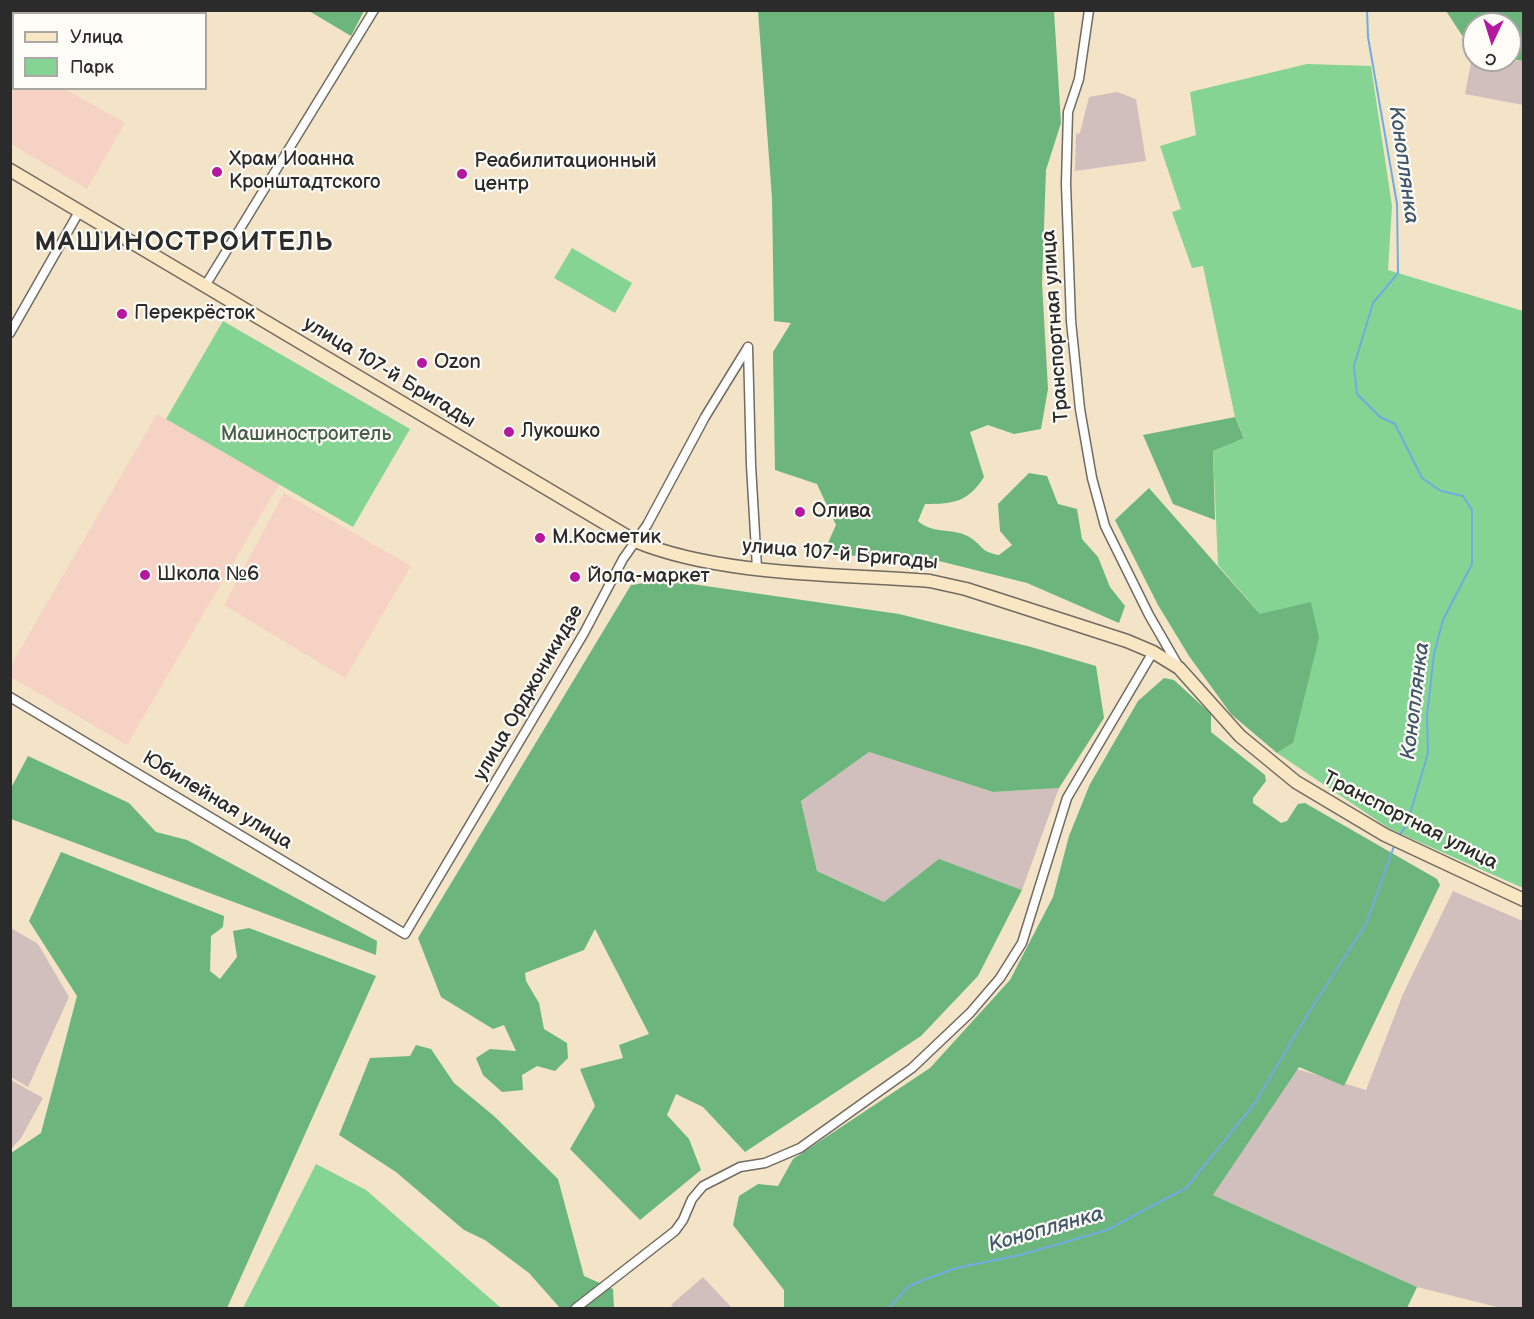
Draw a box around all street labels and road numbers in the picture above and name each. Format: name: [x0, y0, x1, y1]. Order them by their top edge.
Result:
street label: Транспортная улица: [1037, 229, 1075, 423]
street label: улица 107-й Бригады: [299, 312, 479, 434]
street label: улица 107-й Бригады: [741, 534, 939, 576]
street label: улица Орджоникидзе: [469, 601, 589, 785]
street label: Юбилейная улица: [138, 747, 296, 855]
street label: Транспортная улица: [1319, 766, 1501, 876]

